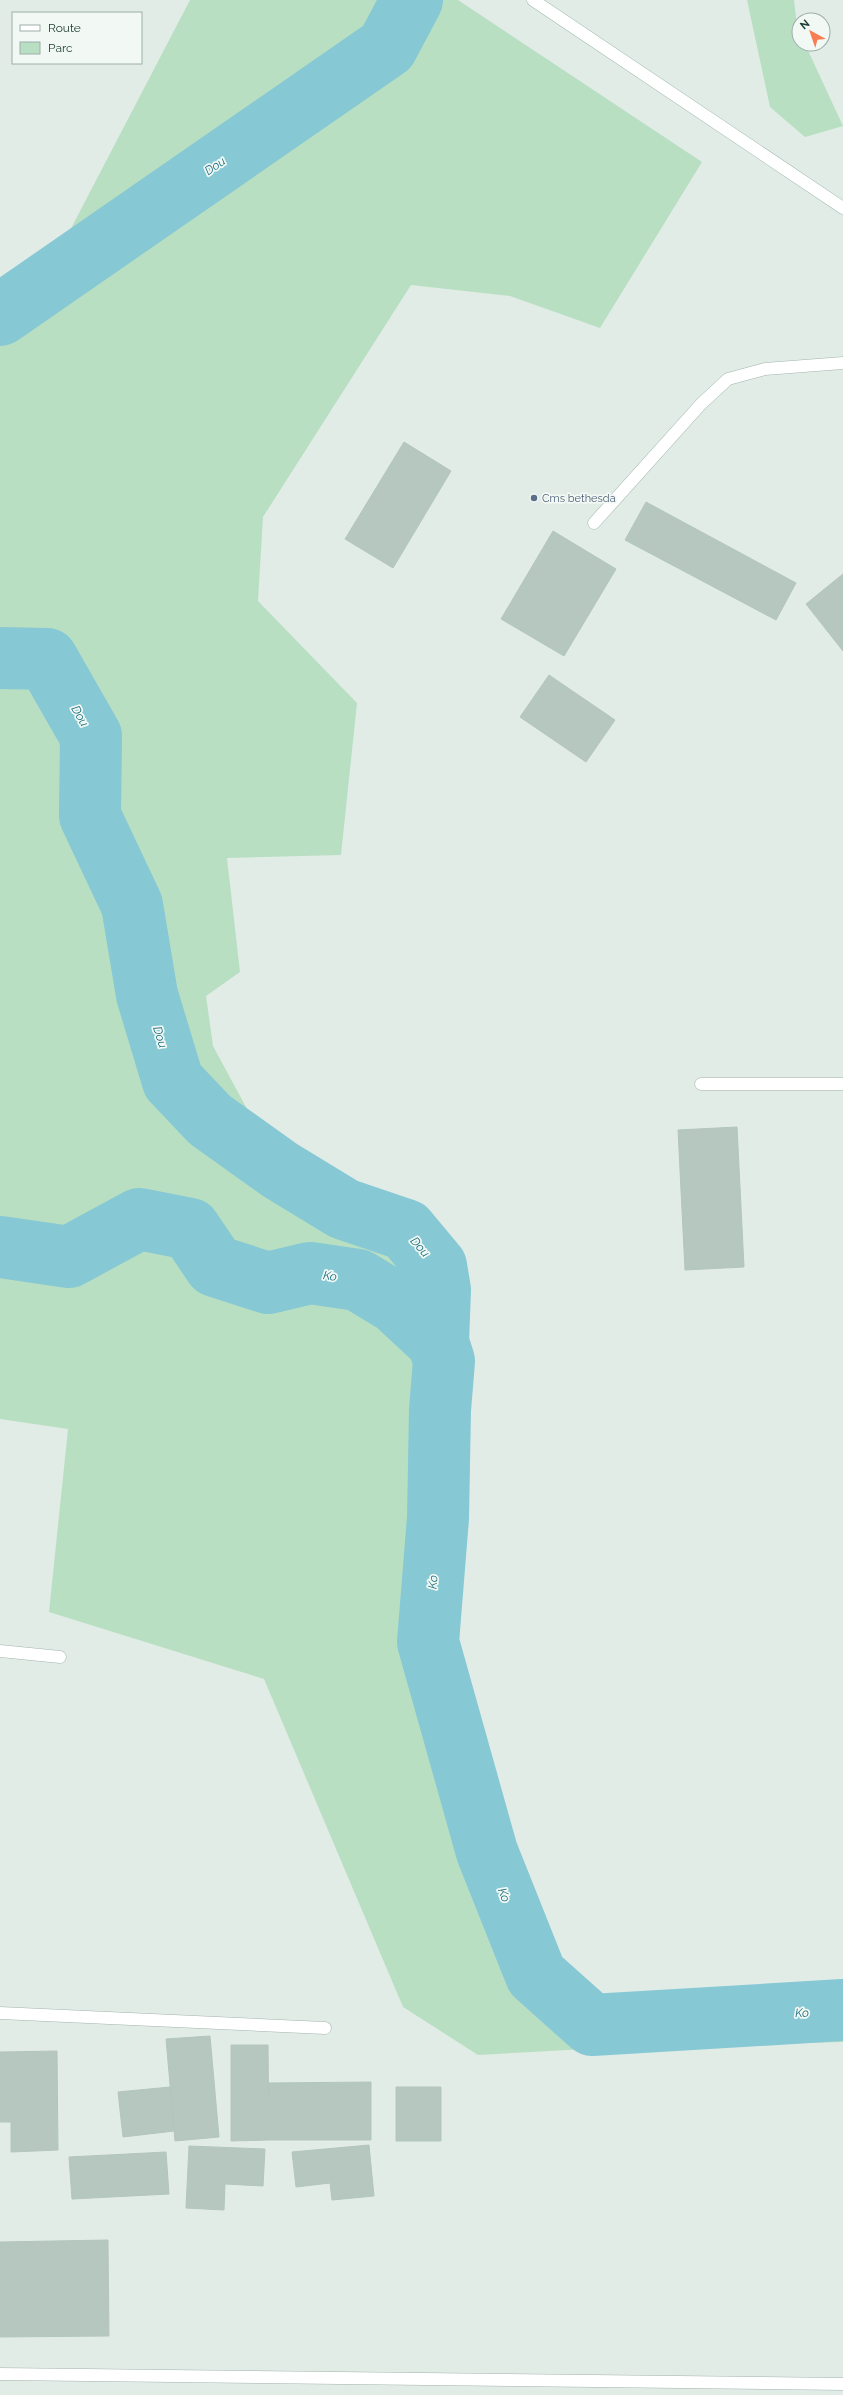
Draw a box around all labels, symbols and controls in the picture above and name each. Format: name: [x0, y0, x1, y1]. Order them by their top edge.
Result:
legend: [12, 12, 142, 64]
north arrow: [791, 12, 831, 52]
text: N: [797, 17, 812, 32]
text: Route: [48, 21, 81, 35]
text: Parc: [48, 41, 73, 55]
water label: Dou: [202, 154, 228, 178]
place label: Cms bethesda: [542, 492, 616, 505]
marker: Cms bethesda: [529, 493, 539, 503]
water label: Dou: [68, 703, 92, 729]
water label: Dou: [150, 1024, 170, 1050]
water label: Dou: [408, 1234, 433, 1260]
water label: Ko: [322, 1268, 338, 1284]
water label: Ko: [426, 1574, 440, 1589]
water label: Ko: [495, 1886, 513, 1904]
water label: Ko: [795, 2006, 809, 2020]

